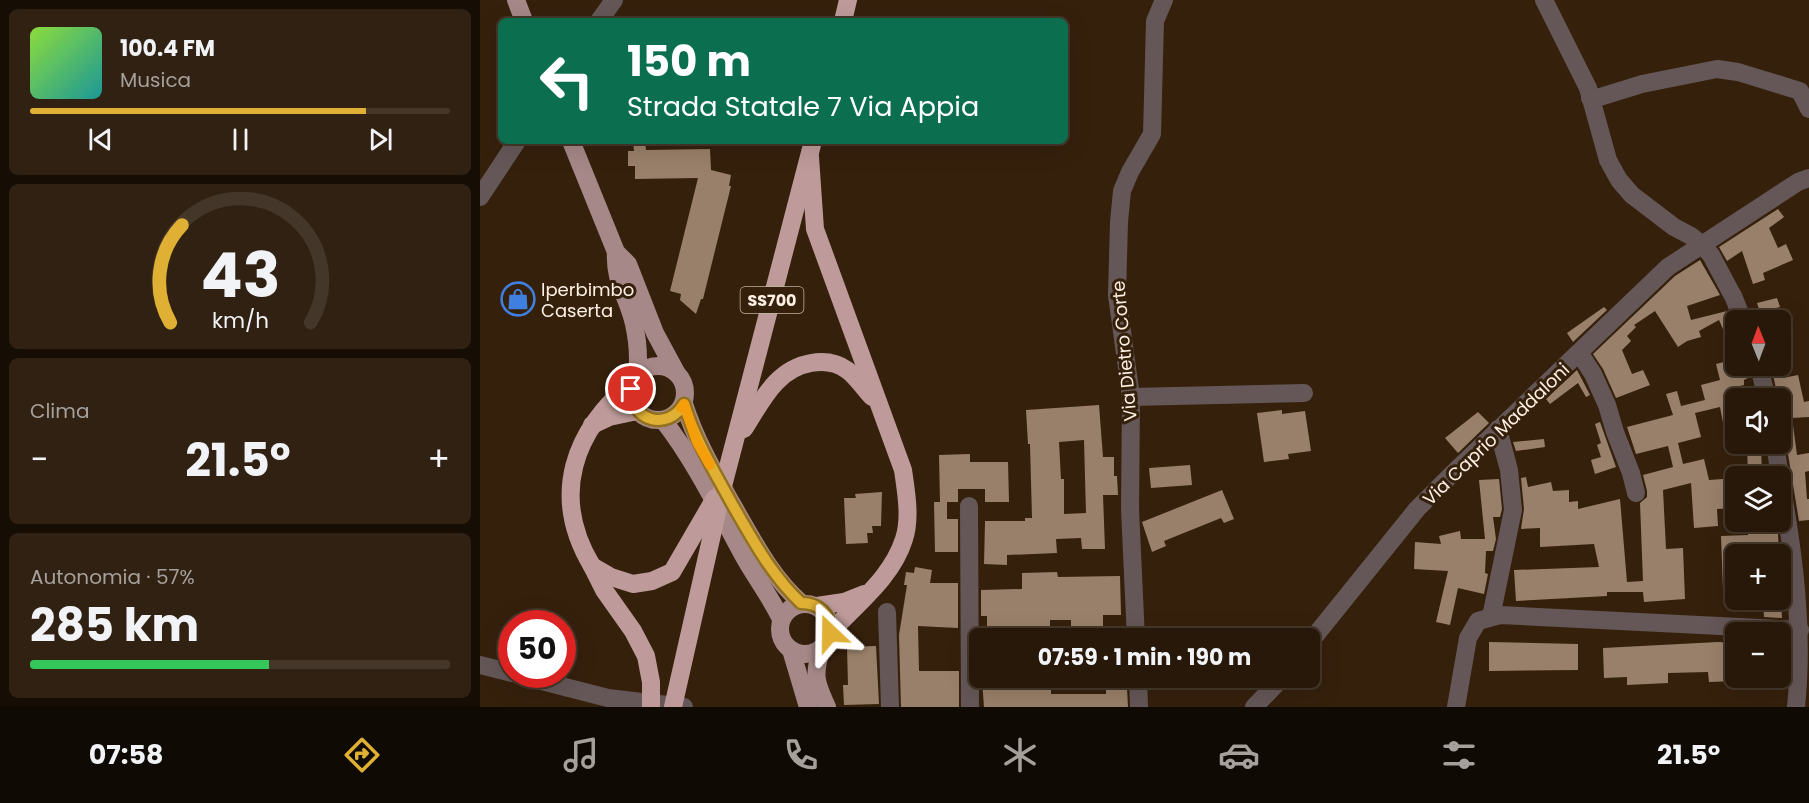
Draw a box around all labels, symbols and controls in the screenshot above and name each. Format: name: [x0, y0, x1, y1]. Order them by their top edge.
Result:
text: 150 m: [627, 32, 751, 91]
text: 100.4 FM: [120, 33, 215, 64]
icon: left: [528, 42, 606, 120]
text: Musica: [120, 66, 191, 94]
text: Strada Statale 7 Via Appia: [627, 88, 979, 125]
icon: previous: [84, 123, 117, 156]
icon: pause: [224, 123, 257, 156]
icon: next: [364, 123, 397, 156]
text: 43: [200, 231, 280, 319]
place label: Iperbimbo Caserta: [541, 277, 634, 323]
street label: Via Dietro Corte: [1105, 280, 1143, 422]
shop icon: Iperbimbo Caserta: [500, 281, 536, 317]
road number: SS700: [740, 287, 804, 313]
text: km/h: [211, 306, 269, 337]
north arrow: [1725, 310, 1791, 376]
map controls: [1725, 310, 1791, 688]
street label: Via Caprio Maddaloni: [1417, 357, 1575, 511]
pin: [605, 363, 656, 414]
icon: arrive: [614, 372, 647, 405]
button: sound: [1725, 388, 1791, 454]
text: Clima: [30, 397, 89, 425]
text: 21.5°: [185, 429, 291, 492]
text: −: [30, 436, 48, 483]
text: +: [427, 436, 450, 483]
button: layers: [1725, 466, 1791, 532]
button: +: [1725, 544, 1791, 610]
text: Autonomia · 57%: [30, 563, 195, 591]
text: 285 km: [30, 594, 199, 657]
position arrow: [798, 601, 862, 665]
speed limit sign: 50: [498, 610, 576, 688]
button: −: [1725, 622, 1791, 688]
text: 07:59 · 1 min · 190 m: [1038, 642, 1251, 673]
icon: directions: [341, 734, 383, 776]
icon: music: [560, 734, 602, 776]
icon: phone: [780, 734, 822, 776]
icon: climate: [999, 734, 1041, 776]
icon: car: [1218, 734, 1260, 776]
icon: filters: [1438, 734, 1480, 776]
text: 07:58: [89, 736, 163, 773]
text: 21.5°: [1657, 736, 1720, 773]

